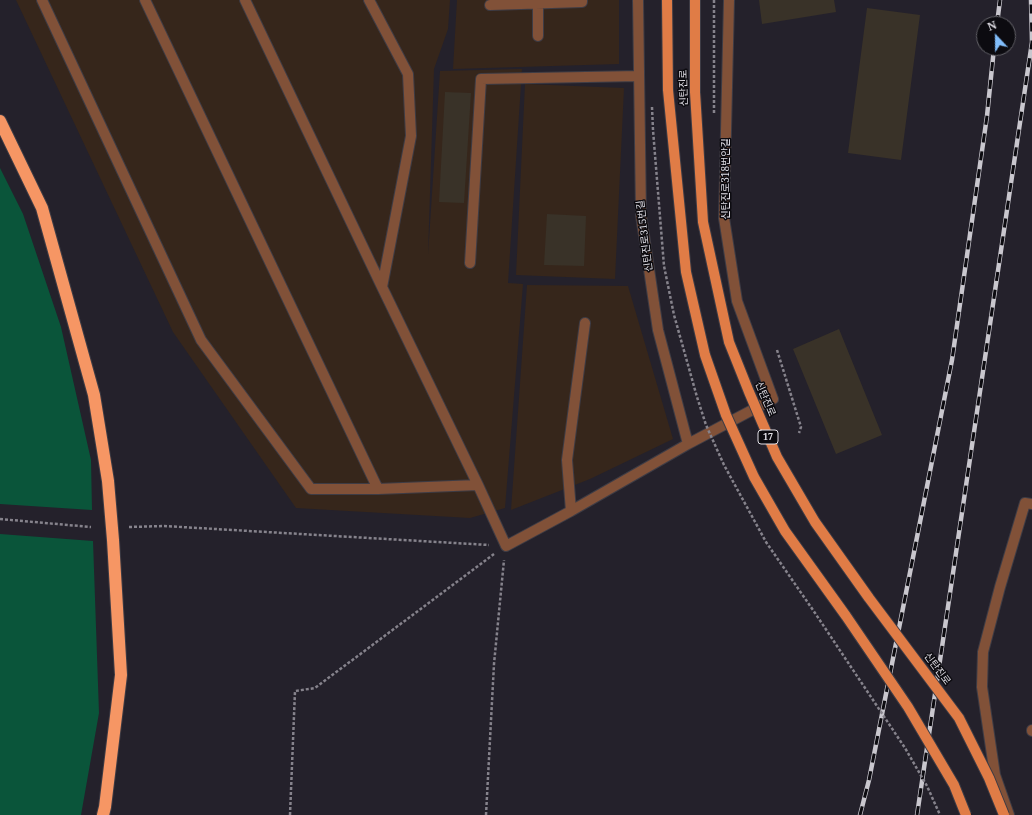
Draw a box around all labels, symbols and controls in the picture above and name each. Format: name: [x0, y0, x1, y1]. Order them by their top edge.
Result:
north arrow: [976, 16, 1016, 56]
text: N: [985, 17, 999, 34]
street label: 신탄진로: [678, 69, 690, 107]
street label: 신탄진로318번안길: [720, 138, 732, 220]
street label: 신탄진로315번길: [635, 200, 655, 272]
street label: 신탄진로: [752, 380, 778, 418]
road number: 17: [758, 430, 778, 444]
street label: 신탄진로: [921, 651, 953, 687]

